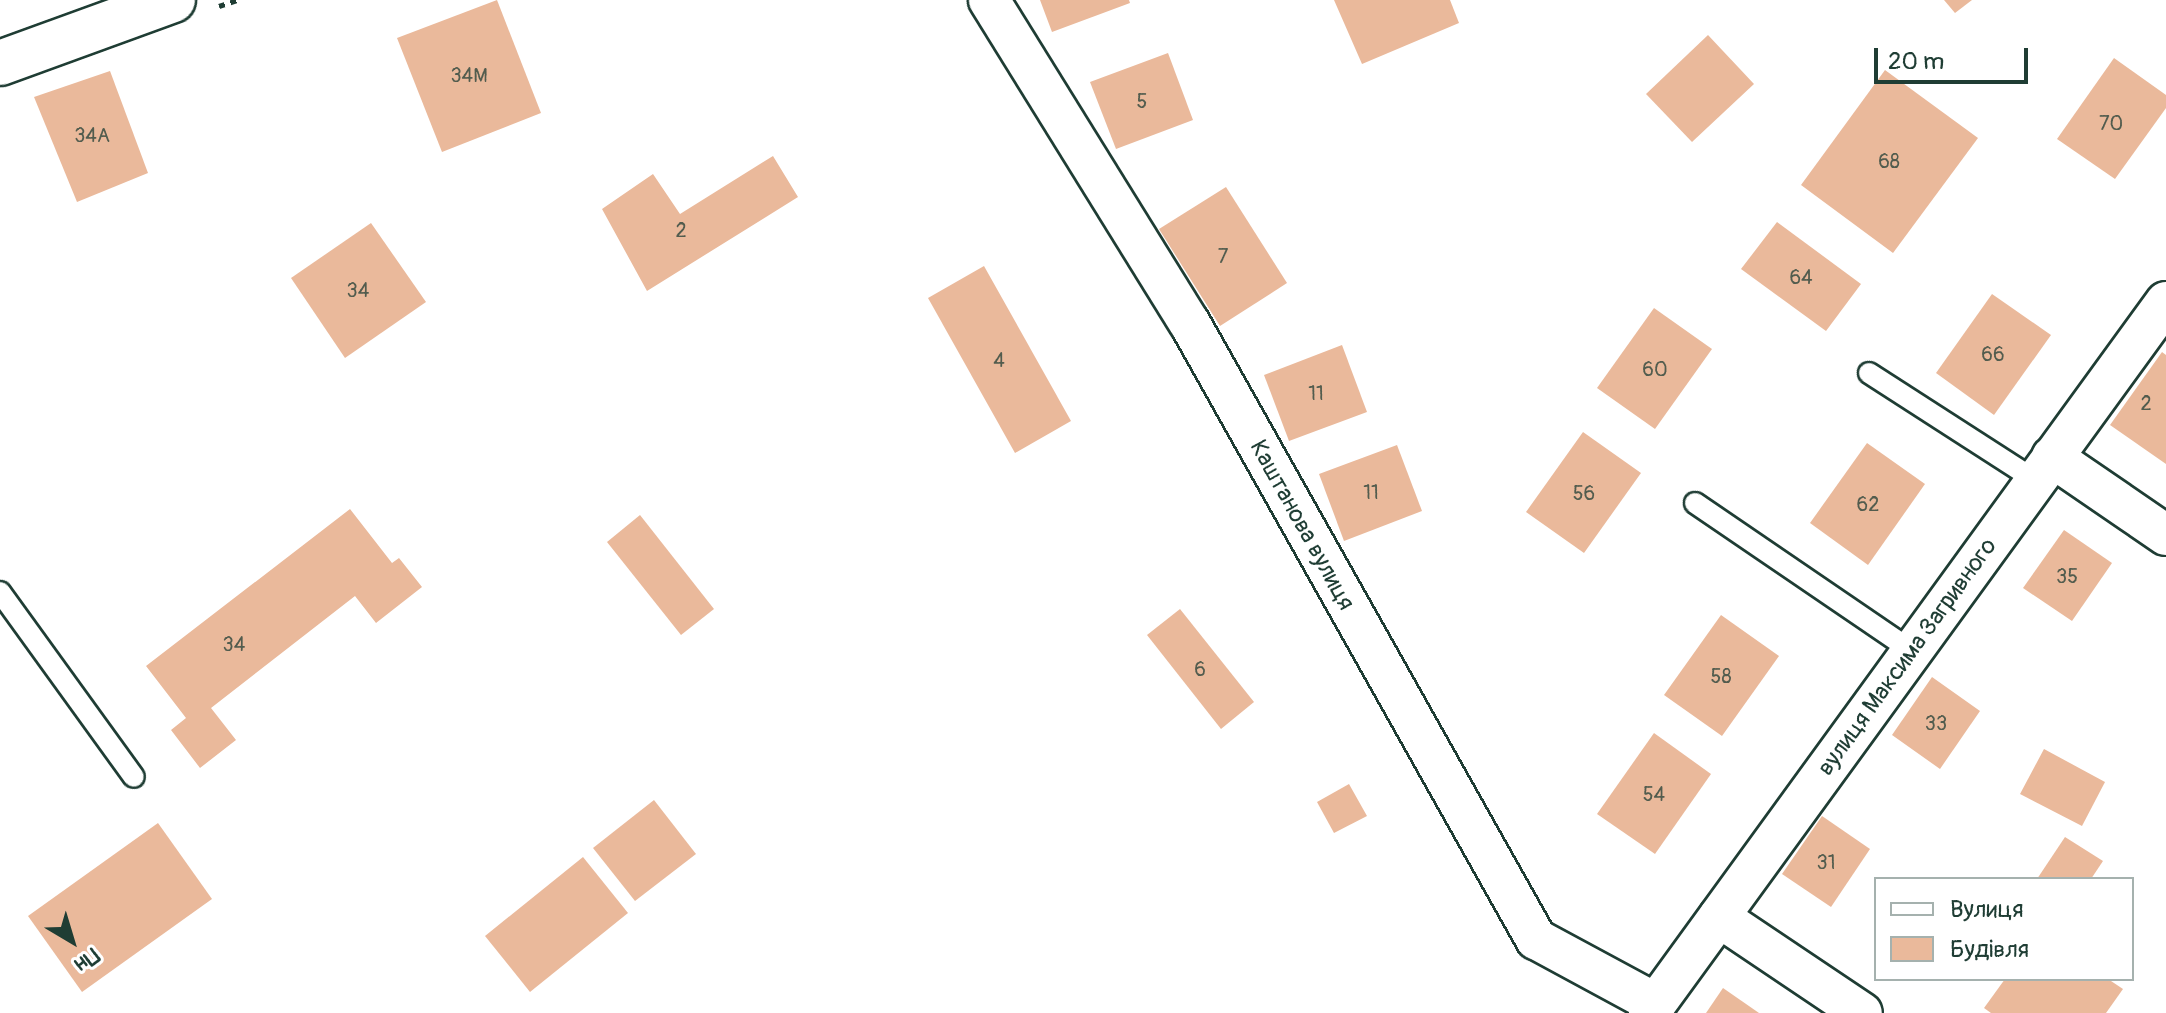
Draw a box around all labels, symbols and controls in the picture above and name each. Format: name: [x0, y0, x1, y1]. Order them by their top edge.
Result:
scale bar: [1878, 32, 2032, 82]
text: 20 m: [1888, 47, 1944, 76]
house number: 34М: [450, 63, 488, 87]
house number: 5: [1137, 89, 1147, 113]
house number: 70: [2099, 111, 2123, 135]
house number: 34А: [74, 123, 110, 147]
house number: 68: [1878, 149, 1900, 173]
house number: 2: [675, 218, 687, 242]
house number: 7: [1218, 244, 1228, 268]
house number: 64: [1789, 265, 1813, 289]
house number: 34: [347, 278, 369, 302]
house number: 66: [1981, 342, 2005, 366]
house number: 4: [993, 348, 1005, 372]
house number: 60: [1642, 357, 1668, 381]
house number: 11: [1308, 381, 1324, 405]
house number: 2: [2140, 391, 2152, 415]
street label: Каштанова вулиця: [1243, 435, 1361, 615]
house number: 11: [1363, 480, 1379, 504]
house number: 56: [1573, 481, 1595, 505]
house number: 62: [1857, 492, 1879, 516]
street label: вулиця Максима Загривного: [1811, 533, 2003, 781]
house number: 35: [2056, 564, 2078, 588]
house number: 34: [223, 632, 245, 656]
house number: 6: [1194, 657, 1206, 681]
house number: 58: [1711, 664, 1731, 688]
house number: 33: [1925, 711, 1947, 735]
house number: 54: [1643, 782, 1665, 806]
house number: 31: [1817, 850, 1835, 874]
legend: [1874, 877, 2134, 981]
text: Вулиця: [1950, 895, 2023, 924]
north arrow: [32, 901, 112, 981]
text: Будівля: [1950, 935, 2029, 964]
text: Пн: [69, 941, 105, 978]

